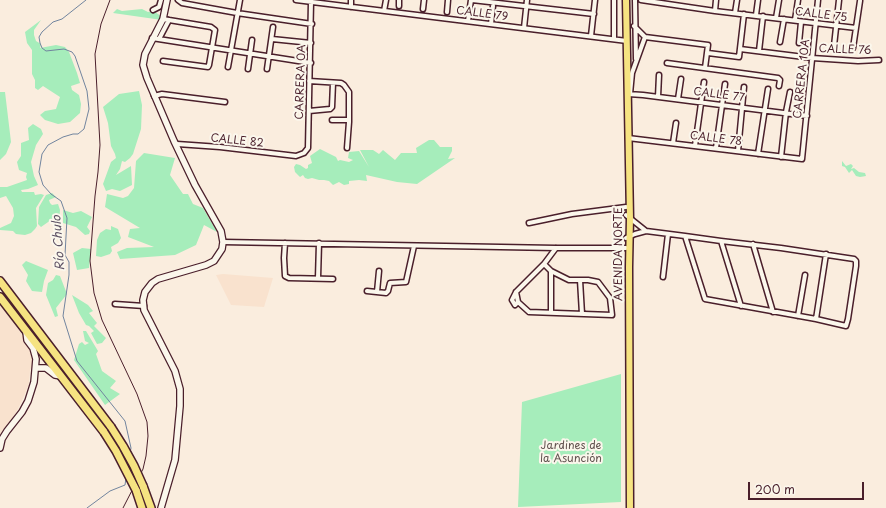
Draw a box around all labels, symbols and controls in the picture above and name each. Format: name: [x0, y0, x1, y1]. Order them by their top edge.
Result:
street label: CALLE 79: [455, 4, 509, 24]
street label: CALLE 75: [794, 5, 848, 25]
street label: CARRERA 10A: [791, 39, 813, 119]
street label: CALLE 76: [818, 42, 872, 58]
street label: CARRERA 0A: [293, 44, 309, 120]
street label: CALLE 77: [692, 85, 746, 105]
street label: CALLE 78: [689, 129, 743, 149]
street label: CALLE 82: [210, 132, 264, 150]
street label: AVENIDA NORTE: [612, 207, 626, 301]
water label: Río Chulo: [50, 215, 68, 271]
park label: Jardines de la Asunción: [540, 439, 602, 465]
scale bar: [750, 474, 866, 500]
text: 200 m: [755, 480, 795, 498]

